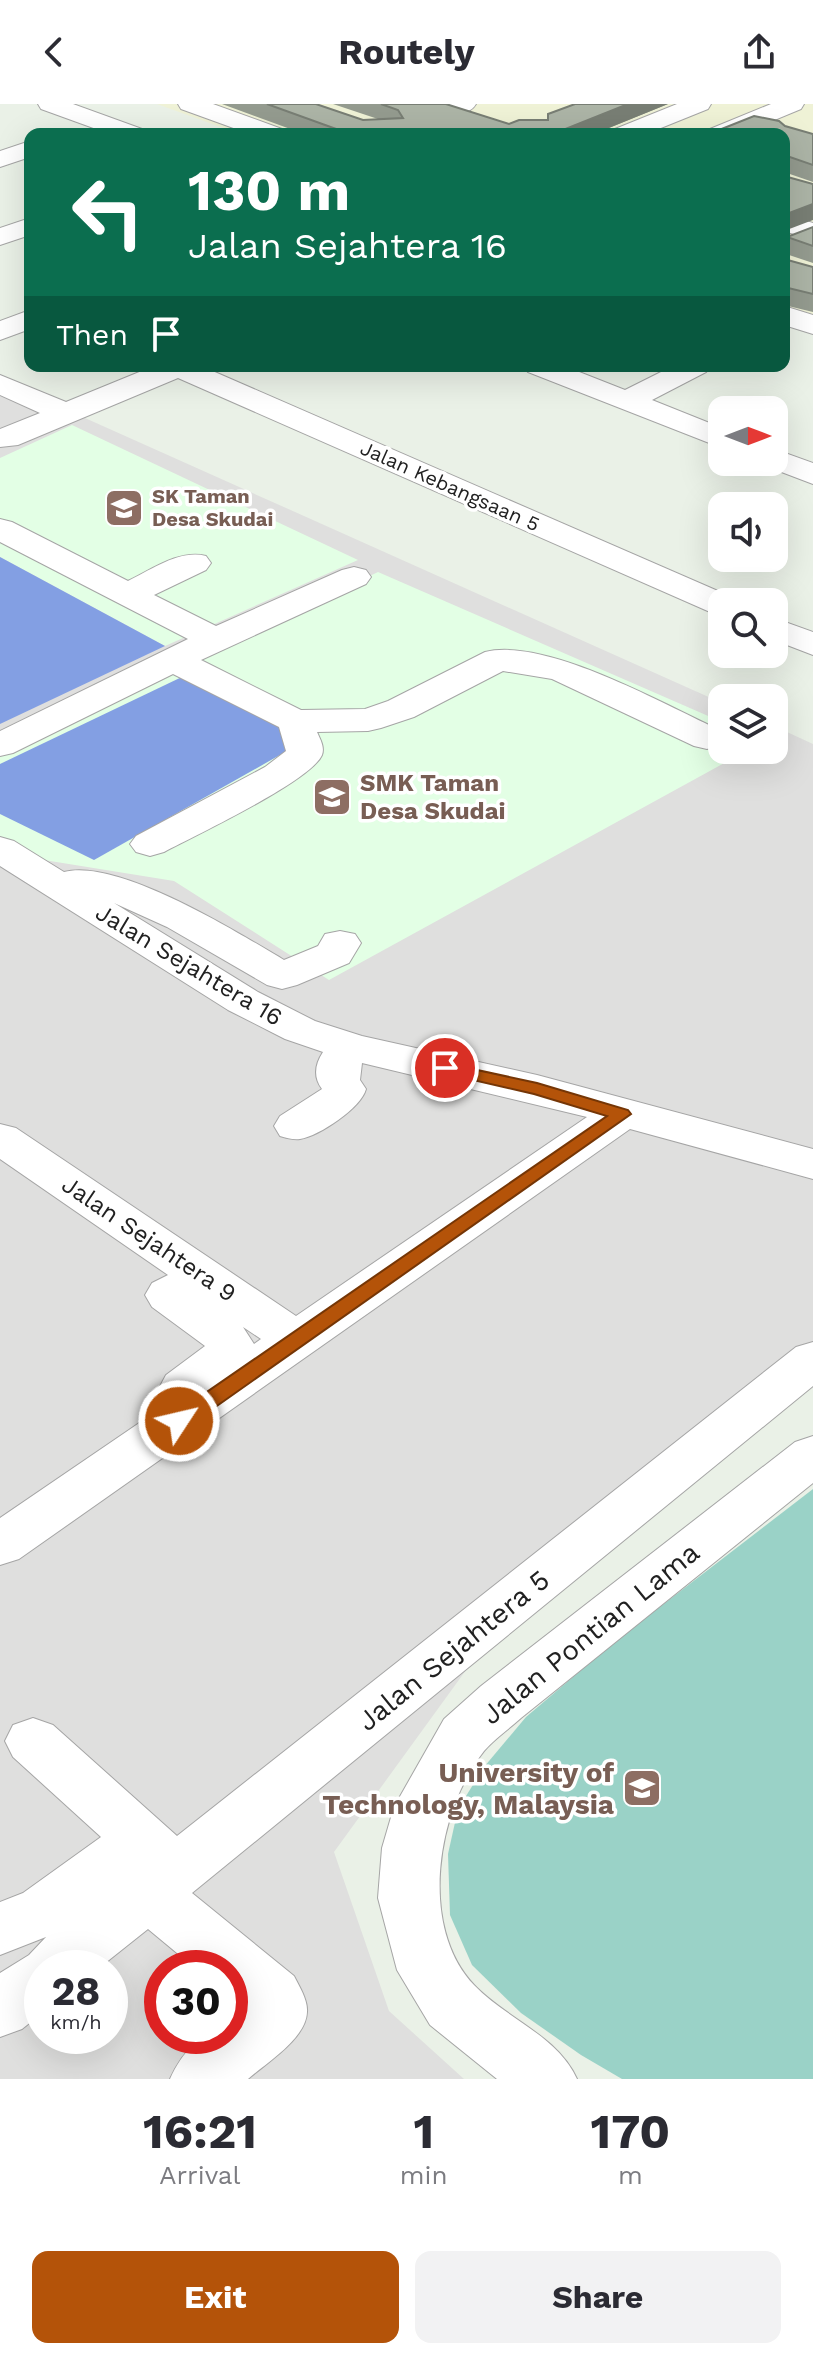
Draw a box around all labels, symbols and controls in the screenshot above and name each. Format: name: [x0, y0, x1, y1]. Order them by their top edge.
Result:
icon: back: [32, 30, 76, 74]
icon: share: [737, 30, 781, 74]
text: Routely: [338, 31, 475, 73]
text: 130 m: [188, 158, 350, 224]
icon: left: [56, 160, 160, 264]
text: Jalan Sejahtera 16: [188, 225, 507, 267]
icon: arrive: [144, 312, 188, 356]
text: Then: [56, 317, 128, 352]
north arrow: [708, 396, 788, 476]
map controls: [708, 396, 788, 764]
street label: Jalan Kebangsaan 5: [357, 436, 543, 536]
place label: SK Taman Desa Skudai: [152, 484, 273, 531]
school or university icon: SK Taman Desa Skudai: [103, 487, 145, 529]
button: sound: [708, 492, 788, 572]
button: search: [708, 588, 788, 668]
button: layers: [708, 684, 788, 764]
place label: SMK Taman Desa Skudai: [360, 769, 506, 825]
school or university icon: SMK Taman Desa Skudai: [311, 776, 353, 818]
street label: Jalan Sejahtera 16: [91, 898, 287, 1032]
pin: [411, 1034, 479, 1102]
icon: arrive: [423, 1046, 467, 1090]
street label: Jalan Sejahtera 9: [57, 1170, 241, 1308]
position arrow: [137, 1379, 221, 1463]
street label: Jalan Pontian Lama: [475, 1535, 706, 1731]
street label: Jalan Sejahtera 5: [351, 1563, 556, 1738]
place label: University of Technology, Malaysia: [322, 1756, 615, 1821]
school or university icon: University of Technology, Malaysia: [621, 1767, 663, 1809]
speed limit sign: 30: [144, 1950, 248, 2054]
text: 28: [52, 1968, 100, 2015]
text: km/h: [50, 2010, 102, 2034]
text: 16:21: [143, 2103, 257, 2160]
text: 1: [413, 2103, 434, 2160]
text: 170: [591, 2103, 670, 2160]
text: Arrival: [159, 2160, 241, 2190]
text: min: [400, 2160, 448, 2190]
text: m: [618, 2160, 643, 2190]
button: Exit: [32, 2251, 399, 2343]
button: Share: [415, 2251, 781, 2343]

